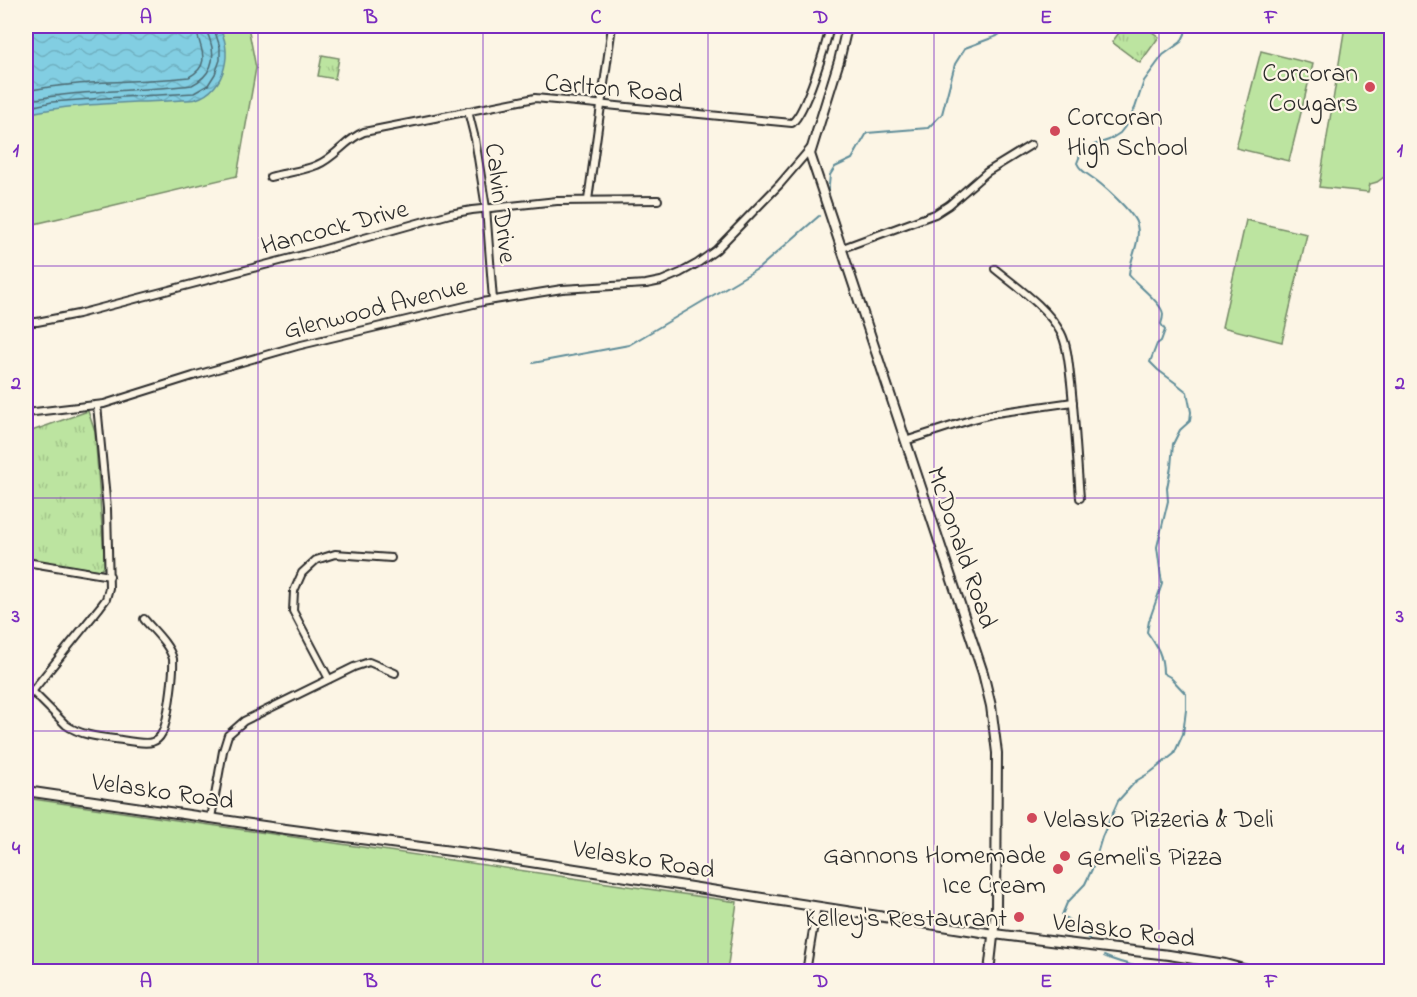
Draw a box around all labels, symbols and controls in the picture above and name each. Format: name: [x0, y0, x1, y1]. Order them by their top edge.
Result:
text: A: [140, 4, 152, 33]
text: B: [363, 4, 378, 33]
text: C: [591, 4, 602, 33]
text: D: [813, 4, 828, 33]
text: E: [1040, 4, 1052, 33]
text: F: [1264, 4, 1278, 33]
place label: Corcoran Cougars: [1262, 56, 1358, 124]
street label: Carlton Road: [543, 65, 685, 115]
marker: Corcoran Cougars: [1363, 80, 1377, 94]
place label: Corcoran High School: [1067, 100, 1188, 168]
marker: Corcoran High School: [1048, 124, 1062, 138]
text: 1: [13, 137, 20, 166]
text: 1: [1397, 137, 1404, 166]
street label: Calvin Drive: [473, 141, 525, 266]
street label: Hancock Drive: [257, 191, 413, 267]
street label: Glenwood Avenue: [280, 269, 472, 351]
text: 2: [10, 370, 21, 399]
text: 2: [1394, 370, 1405, 399]
street label: McDonald Road: [915, 462, 1006, 634]
text: 3: [11, 603, 20, 632]
text: 3: [1395, 603, 1404, 632]
street label: Velasko Road: [88, 764, 237, 822]
place label: Velasko Pizzeria & Deli: [1043, 802, 1274, 840]
marker: Velasko Pizzeria & Deli: [1025, 811, 1039, 825]
street label: Velasko Road: [569, 831, 718, 891]
text: 4: [12, 835, 21, 864]
text: 4: [1396, 835, 1405, 864]
place label: Gannons Homemade Ice Cream: [823, 838, 1046, 906]
place label: Gemeli's Pizza: [1077, 840, 1222, 878]
marker: Gemeli's Pizza: [1058, 849, 1072, 863]
marker: Gannons Homemade Ice Cream: [1051, 862, 1065, 876]
place label: Kelley's Restaurant: [805, 901, 1007, 939]
street label: Velasko Road: [1049, 904, 1198, 960]
marker: Kelley's Restaurant: [1012, 910, 1026, 924]
text: A: [140, 968, 152, 997]
text: B: [363, 968, 378, 997]
text: C: [591, 968, 602, 997]
text: D: [813, 968, 828, 997]
text: E: [1040, 968, 1052, 997]
text: F: [1264, 968, 1278, 997]

